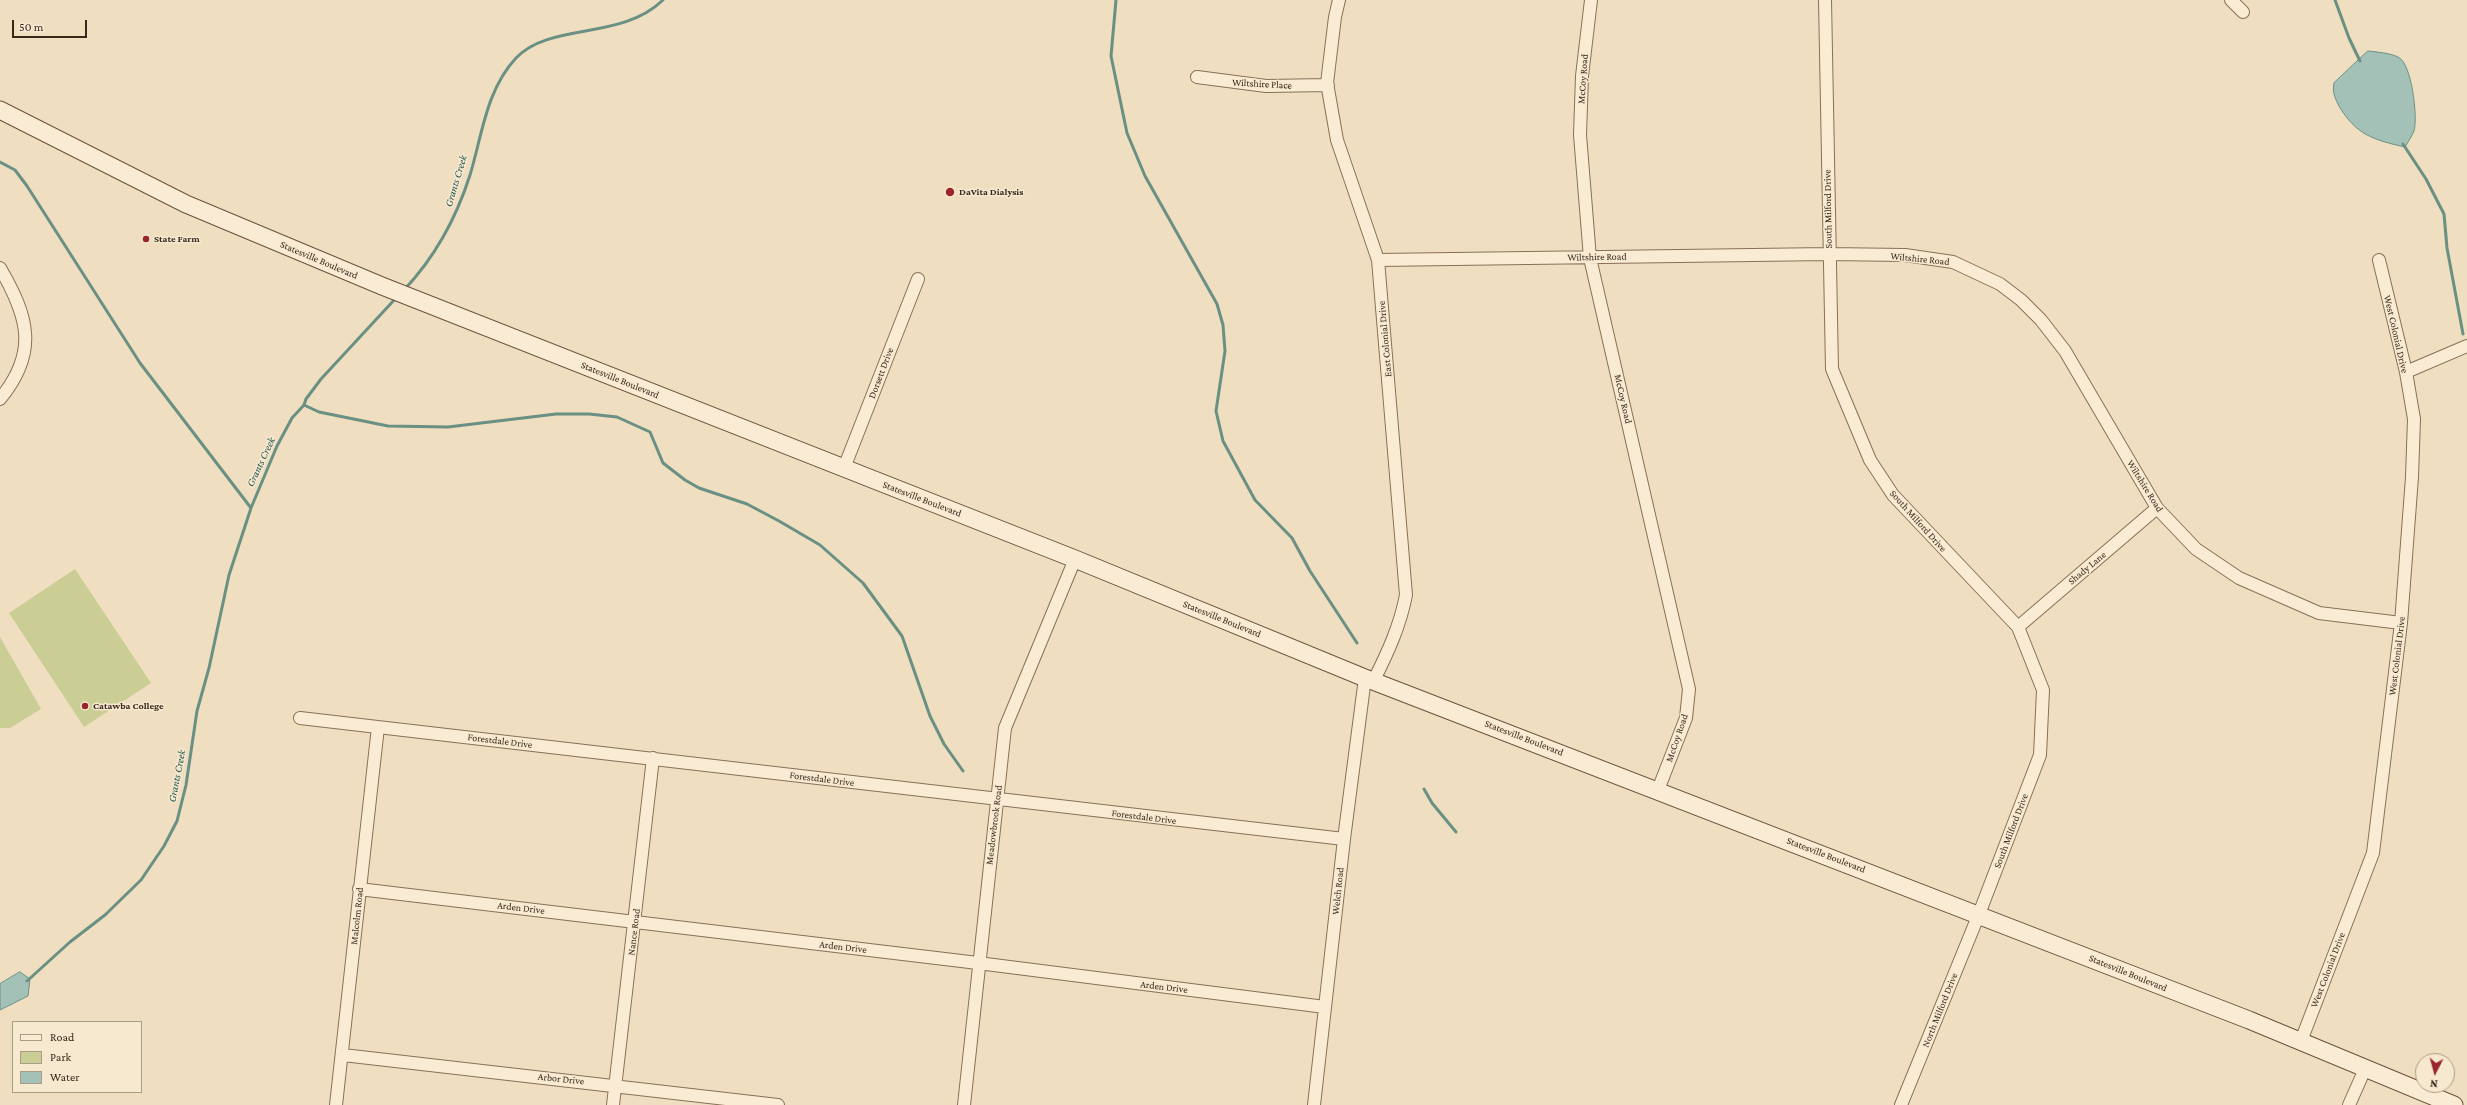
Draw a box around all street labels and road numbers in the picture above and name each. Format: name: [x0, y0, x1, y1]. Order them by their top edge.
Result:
street label: McCoy Road: [1575, 54, 1591, 104]
street label: Wiltshire Place: [1232, 76, 1292, 92]
street label: South Milford Drive: [1821, 169, 1835, 249]
street label: Statesville Boulevard: [278, 238, 360, 282]
street label: Wiltshire Road: [1567, 250, 1627, 264]
street label: Wiltshire Road: [1890, 250, 1950, 268]
street label: West Colonial Drive: [2381, 294, 2411, 374]
street label: East Colonial Drive: [1376, 300, 1394, 378]
street label: Dorsett Drive: [866, 346, 896, 400]
street label: Statesville Boulevard: [579, 359, 661, 401]
street label: McCoy Road: [1612, 373, 1634, 425]
street label: Wiltshire Road: [2124, 458, 2166, 514]
street label: Statesville Boulevard: [881, 478, 963, 520]
street label: South Milford Drive: [1887, 488, 1949, 554]
street label: Shady Lane: [2066, 549, 2108, 587]
street label: Statesville Boulevard: [1181, 598, 1263, 640]
street label: West Colonial Drive: [2386, 616, 2408, 696]
street label: McCoy Road: [1663, 712, 1691, 764]
street label: Statesville Boulevard: [1483, 717, 1565, 759]
street label: Forestdale Drive: [467, 731, 533, 751]
street label: Forestdale Drive: [789, 769, 855, 789]
street label: Meadowbrook Road: [983, 784, 1005, 866]
street label: South Milford Drive: [1991, 792, 2031, 870]
street label: Forestdale Drive: [1111, 807, 1177, 827]
street label: Statesville Boulevard: [1785, 834, 1867, 876]
street label: Welch Road: [1330, 867, 1346, 915]
street label: Malcolm Road: [348, 887, 366, 945]
street label: Arden Drive: [497, 899, 545, 917]
street label: Nance Road: [625, 908, 643, 956]
street label: West Colonial Drive: [2308, 931, 2348, 1009]
street label: Arden Drive: [819, 938, 867, 956]
street label: Statesville Boulevard: [2087, 952, 2169, 994]
street label: North Milford Drive: [1920, 971, 1960, 1049]
street label: Arden Drive: [1140, 978, 1188, 996]
street label: Arbor Drive: [537, 1071, 585, 1087]

